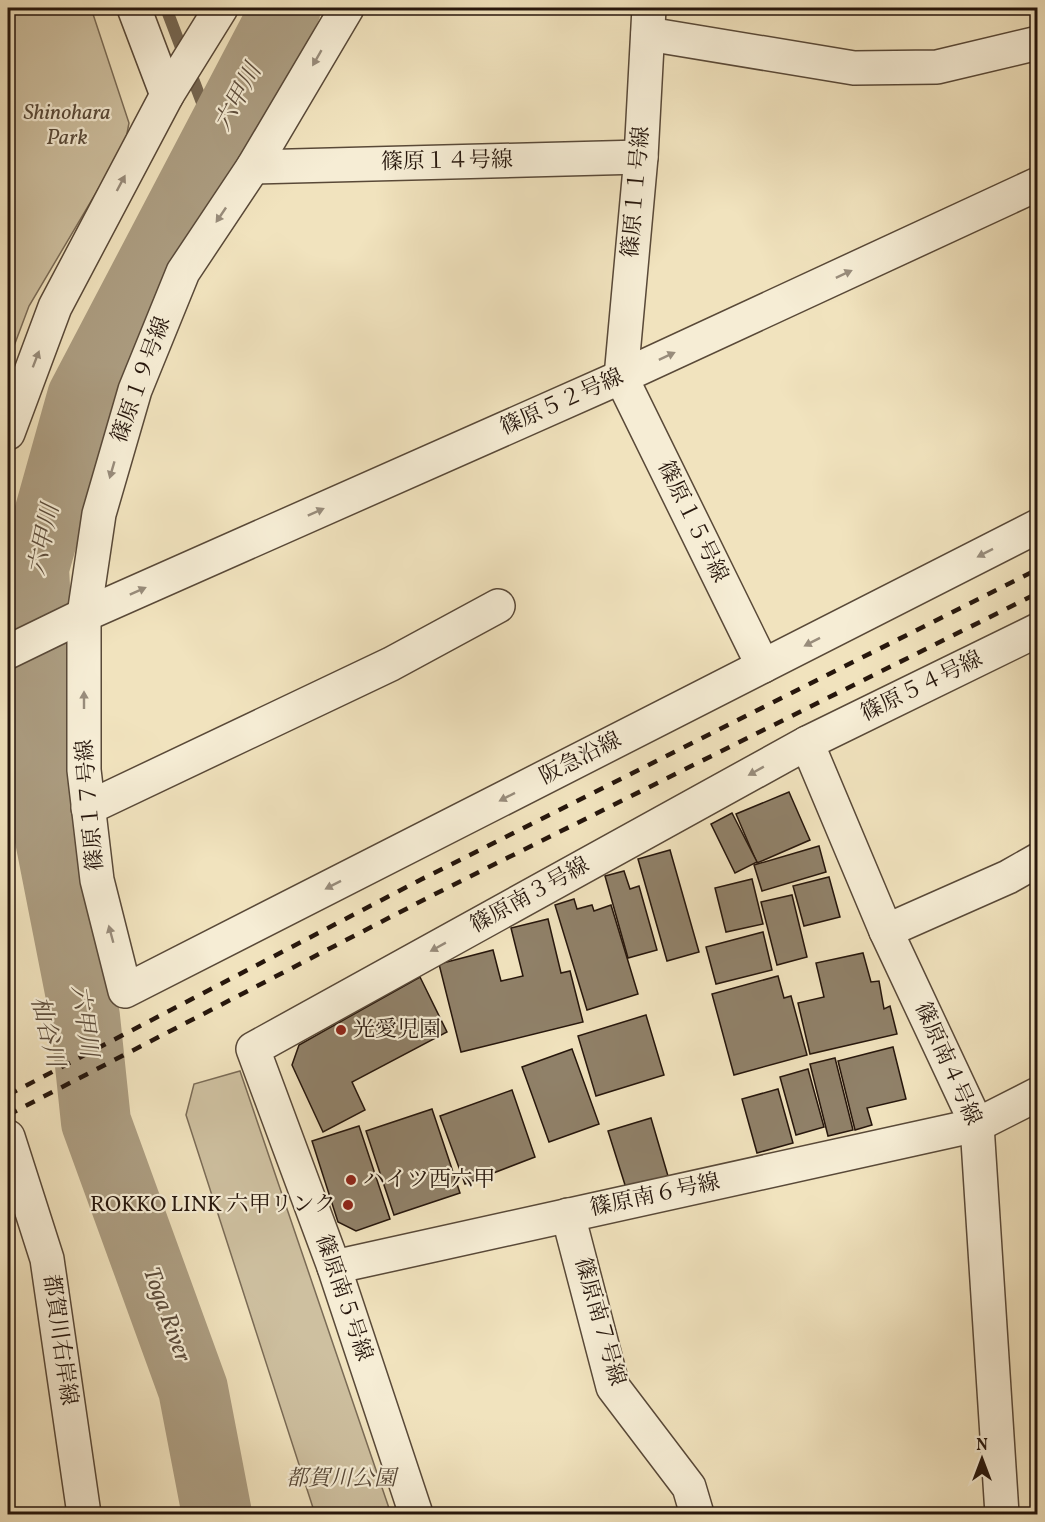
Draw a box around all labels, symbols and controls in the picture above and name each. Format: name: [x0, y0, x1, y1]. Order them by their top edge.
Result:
one-way arrow: [312, 50, 323, 66]
water label: 六甲川: [207, 56, 272, 138]
park label: Shinohara Park: [23, 98, 111, 154]
street label: 篠原１１号線: [616, 125, 658, 259]
street label: 篠原１４号線: [381, 145, 513, 179]
one-way arrow: [116, 175, 126, 192]
one-way arrow: [216, 207, 227, 223]
one-way arrow: [835, 270, 852, 279]
street label: 篠原１９号線: [105, 313, 179, 447]
one-way arrow: [31, 349, 41, 367]
one-way arrow: [658, 351, 676, 361]
street label: 篠原５２号線: [495, 362, 629, 444]
street label: 篠原１５号線: [649, 456, 735, 588]
one-way arrow: [106, 461, 116, 479]
water label: 六甲川: [21, 498, 70, 579]
one-way arrow: [307, 507, 325, 517]
one-way arrow: [977, 548, 994, 558]
one-way arrow: [129, 586, 147, 596]
one-way arrow: [803, 637, 820, 646]
street label: 篠原５４号線: [856, 644, 988, 730]
one-way arrow: [79, 690, 89, 709]
street label: 阪急沿線: [535, 725, 627, 793]
street label: 篠原１７号線: [70, 738, 112, 872]
one-way arrow: [747, 766, 764, 776]
one-way arrow: [498, 792, 515, 801]
street label: 篠原南３号線: [465, 850, 595, 942]
one-way arrow: [324, 880, 341, 890]
one-way arrow: [105, 925, 115, 943]
one-way arrow: [429, 942, 446, 952]
water label: 六甲川: [61, 983, 105, 1062]
water label: 杣谷川: [21, 993, 72, 1074]
street label: 篠原南４号線: [906, 997, 988, 1131]
place label: 光愛児園: [353, 1015, 441, 1046]
marker: 光愛児園: [334, 1023, 348, 1037]
place label: ハイツ西六甲: [363, 1165, 495, 1196]
street label: 篠原南６号線: [587, 1167, 723, 1225]
marker: ハイツ西六甲: [344, 1173, 358, 1187]
place label: ROKKO LINK 六甲リンク: [90, 1190, 336, 1221]
marker: ROKKO LINK 六甲リンク: [341, 1198, 355, 1212]
street label: 篠原南５号線: [307, 1231, 379, 1365]
street label: 篠原南７号線: [566, 1254, 632, 1390]
water label: Toga River: [133, 1263, 199, 1368]
street label: 都賀川右岸線: [34, 1272, 84, 1408]
north arrow: [952, 1429, 1012, 1489]
text: N: [976, 1435, 988, 1457]
park label: 都賀川公園: [286, 1464, 399, 1495]

